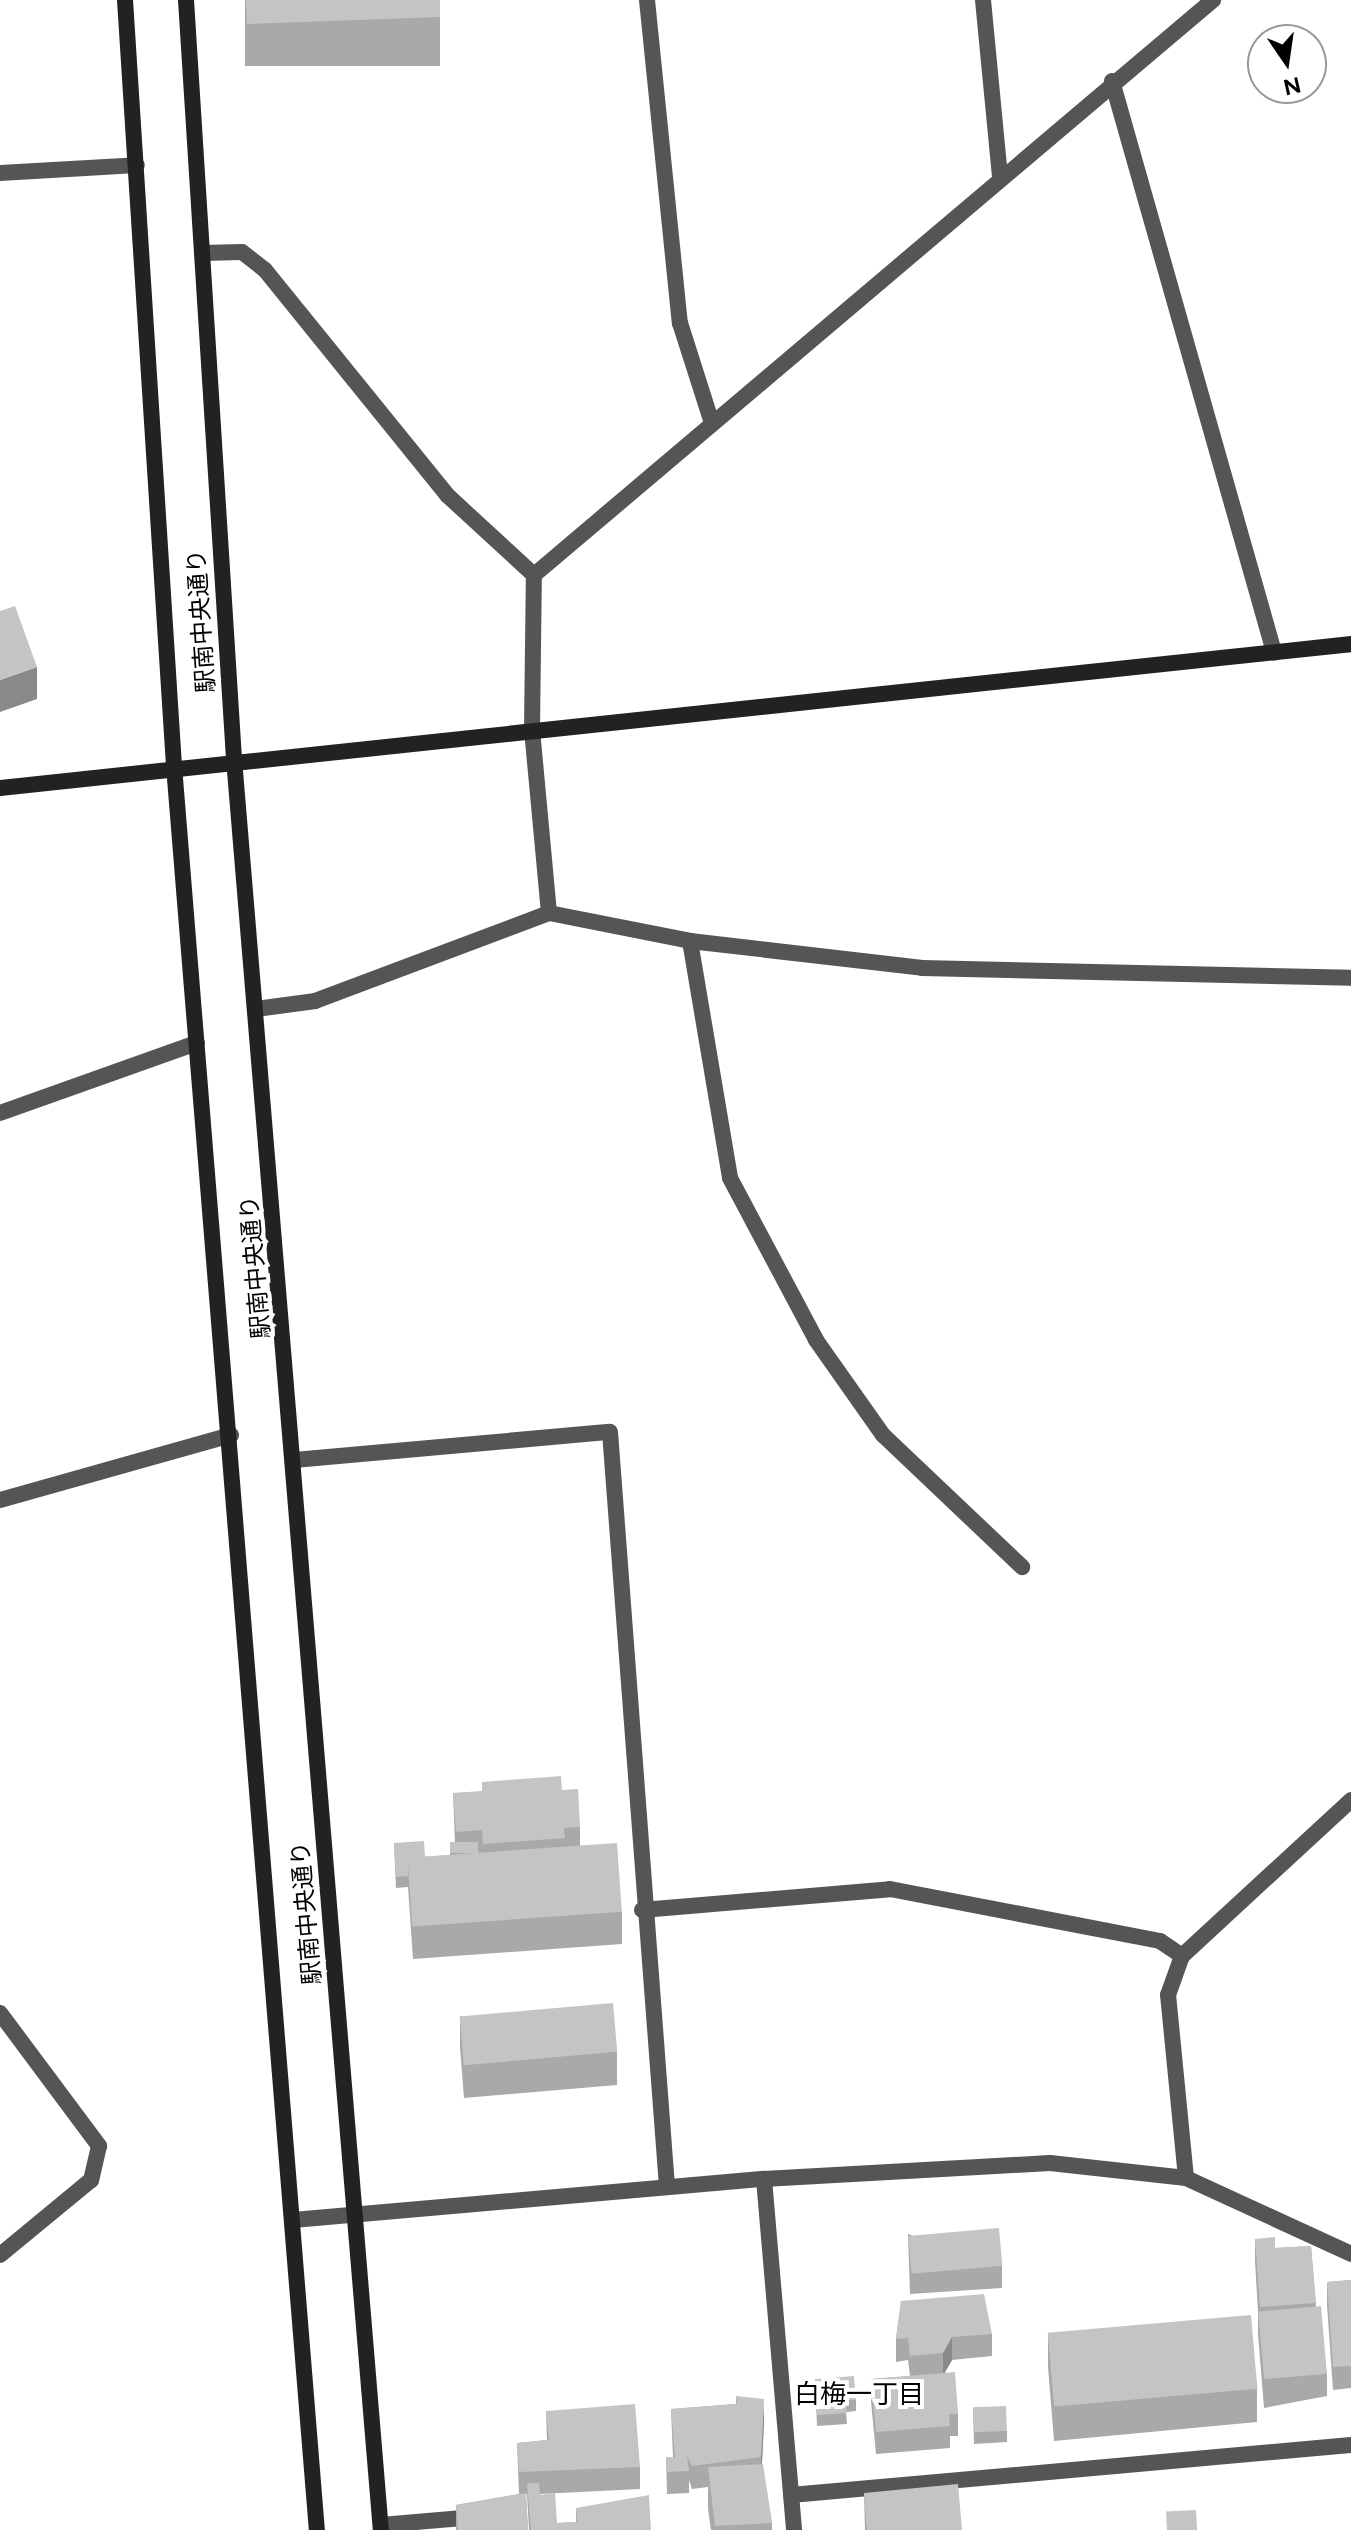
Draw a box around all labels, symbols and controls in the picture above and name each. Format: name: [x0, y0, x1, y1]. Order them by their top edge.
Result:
north arrow: [1247, 24, 1327, 104]
text: N: [1281, 71, 1303, 101]
street label: 駅南中央通り: [182, 548, 220, 694]
street label: 駅南中央通り: [234, 1194, 276, 1340]
street label: 駅南中央通り: [285, 1840, 327, 1986]
district label: 白梅一丁目: [794, 2379, 924, 2411]

